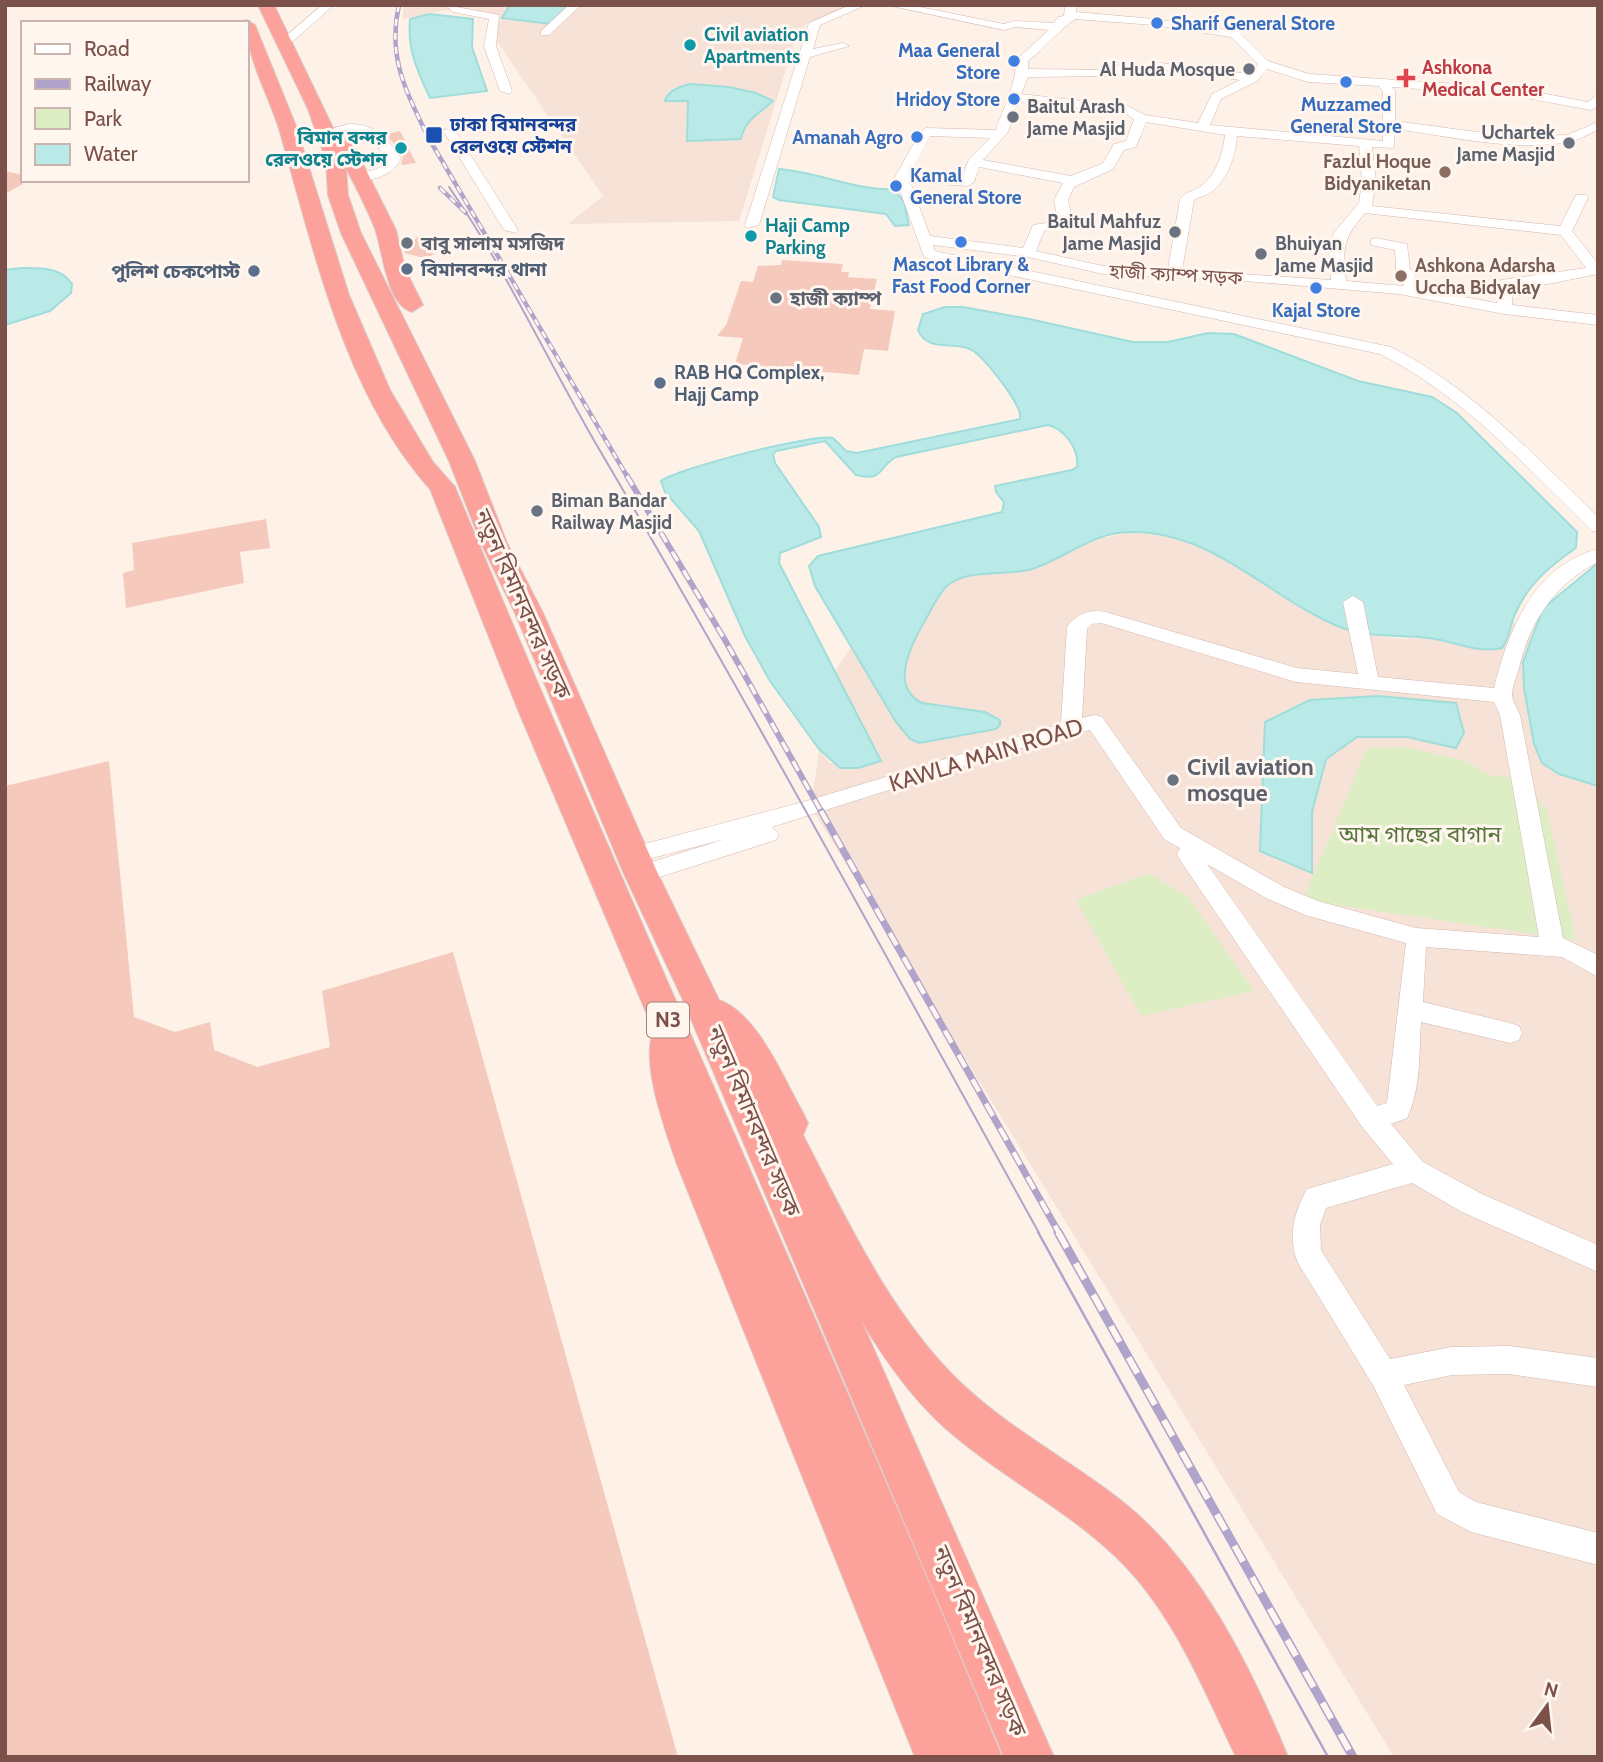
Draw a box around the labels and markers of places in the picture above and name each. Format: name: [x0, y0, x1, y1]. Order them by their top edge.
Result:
place label: Sharif General Store: [1171, 12, 1335, 35]
marker: Sharif General Store: [1149, 15, 1165, 31]
place label: Civil aviation Apartments: [704, 23, 809, 68]
marker: Civil aviation Apartments: [682, 37, 698, 53]
place label: Maa General Store: [898, 39, 1000, 84]
marker: Maa General Store: [1006, 53, 1022, 69]
place label: Ashkona Medical Center: [1422, 56, 1545, 101]
place label: Al Huda Mosque: [1100, 58, 1235, 81]
marker: Al Huda Mosque: [1241, 61, 1257, 77]
marker: Ashkona Medical Center: [1396, 68, 1416, 88]
marker: Muzzamed General Store: [1338, 74, 1354, 90]
place label: Hridoy Store: [895, 88, 1000, 111]
marker: Hridoy Store: [1006, 91, 1022, 107]
place label: Muzzamed General Store: [1290, 93, 1402, 138]
place label: Baitul Arash Jame Masjid: [1026, 95, 1125, 140]
marker: Baitul Arash Jame Masjid: [1005, 109, 1021, 125]
place label: ঢাকা বিমানবন্দর রেলওয়ে স্টেশন: [449, 113, 577, 158]
place label: Uchartek Jame Masjid: [1456, 121, 1556, 166]
marker: ঢাকা বিমানবন্দর রেলওয়ে স্টেশন: [424, 125, 444, 145]
place label: বিমান বন্দর রেলওয়ে স্টেশন: [265, 126, 388, 171]
place label: Amanah Agro: [792, 126, 903, 149]
marker: Amanah Agro: [909, 129, 925, 145]
marker: Uchartek Jame Masjid: [1561, 135, 1577, 151]
marker: বিমান বন্দর রেলওয়ে স্টেশন: [393, 140, 409, 156]
place label: Fazlul Hoque Bidyaniketan: [1323, 150, 1431, 195]
place label: Kamal General Store: [910, 164, 1022, 209]
marker: Fazlul Hoque Bidyaniketan: [1437, 164, 1453, 180]
marker: Kamal General Store: [888, 178, 904, 194]
place label: Baitul Mahfuz Jame Masjid: [1047, 210, 1161, 255]
place label: Haji Camp Parking: [765, 214, 850, 259]
marker: Baitul Mahfuz Jame Masjid: [1167, 224, 1183, 240]
marker: Haji Camp Parking: [743, 228, 759, 244]
place label: বাবু সালাম মসজিদ: [420, 232, 565, 255]
place label: Bhuiyan Jame Masjid: [1274, 232, 1373, 277]
marker: Mascot Library & Fast Food Corner: [953, 234, 969, 250]
marker: বাবু সালাম মসজিদ: [399, 235, 415, 251]
marker: Bhuiyan Jame Masjid: [1253, 246, 1269, 262]
place label: Mascot Library & Fast Food Corner: [892, 253, 1031, 298]
place label: Ashkona Adarsha Uccha Bidyalay: [1415, 254, 1556, 299]
place label: বিমানবন্দর থানা: [420, 258, 547, 281]
place label: পুলিশ চেকপোস্ট: [111, 260, 241, 283]
marker: বিমানবন্দর থানা: [399, 261, 415, 277]
marker: পুলিশ চেকপোস্ট: [246, 263, 262, 279]
marker: Ashkona Adarsha Uccha Bidyalay: [1393, 268, 1409, 284]
marker: Kajal Store: [1308, 280, 1324, 296]
place label: হাজী ক্যাম্প: [789, 287, 882, 310]
marker: হাজী ক্যাম্প: [768, 290, 784, 306]
place label: Kajal Store: [1272, 299, 1361, 322]
place label: RAB HQ Complex, Hajj Camp: [674, 361, 824, 406]
marker: RAB HQ Complex, Hajj Camp: [652, 375, 668, 391]
place label: Biman Bandar Railway Masjid: [551, 489, 672, 534]
marker: Biman Bandar Railway Masjid: [529, 503, 545, 519]
place label: Civil aviation mosque: [1187, 753, 1314, 807]
marker: Civil aviation mosque: [1165, 772, 1181, 788]

